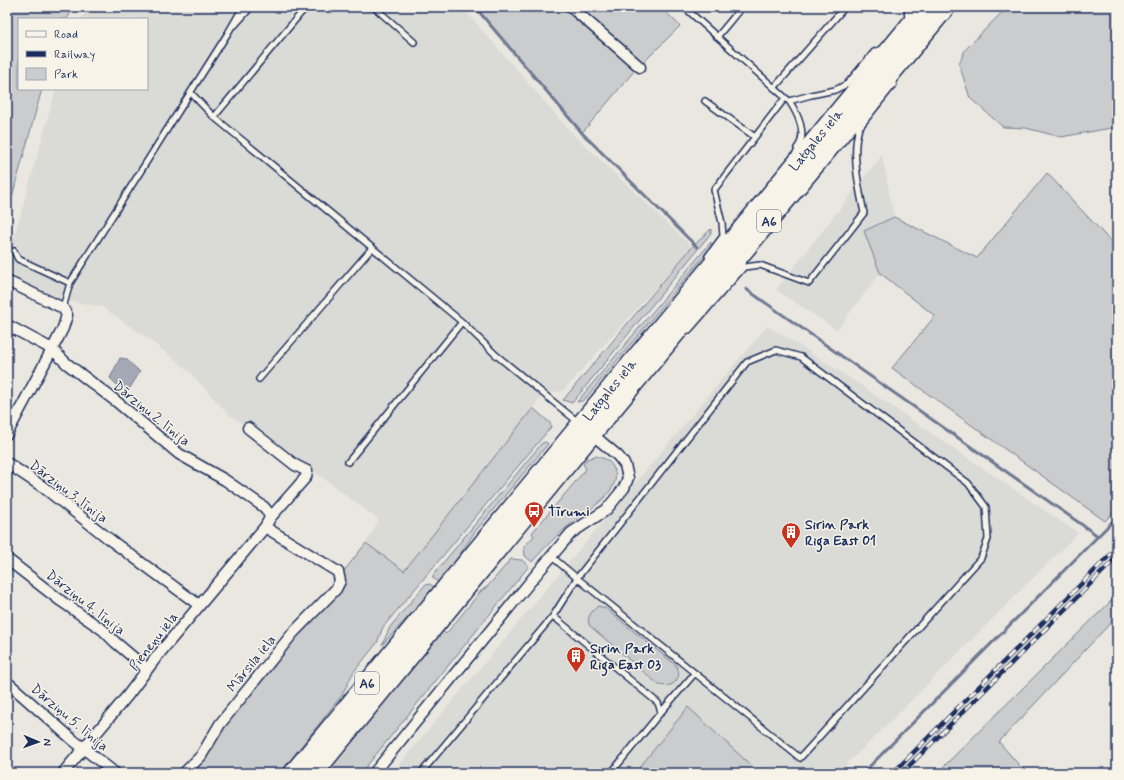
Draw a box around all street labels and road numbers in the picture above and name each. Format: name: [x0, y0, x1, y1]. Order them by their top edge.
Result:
street label: Latgales iela: [785, 105, 848, 175]
road number: A6: [757, 210, 781, 232]
street label: Latgales iela: [579, 355, 641, 425]
street label: Dārziņu 2. līnija: [109, 377, 194, 451]
street label: Dārziņu 3. līnija: [25, 456, 111, 527]
street label: Dārziņu 4. līnija: [42, 566, 129, 639]
street label: Pieneņu iela: [125, 609, 182, 675]
street label: Mārsila iela: [223, 631, 280, 696]
road number: A6: [355, 672, 379, 694]
street label: Dārziņu 5. līnija: [27, 680, 112, 756]

